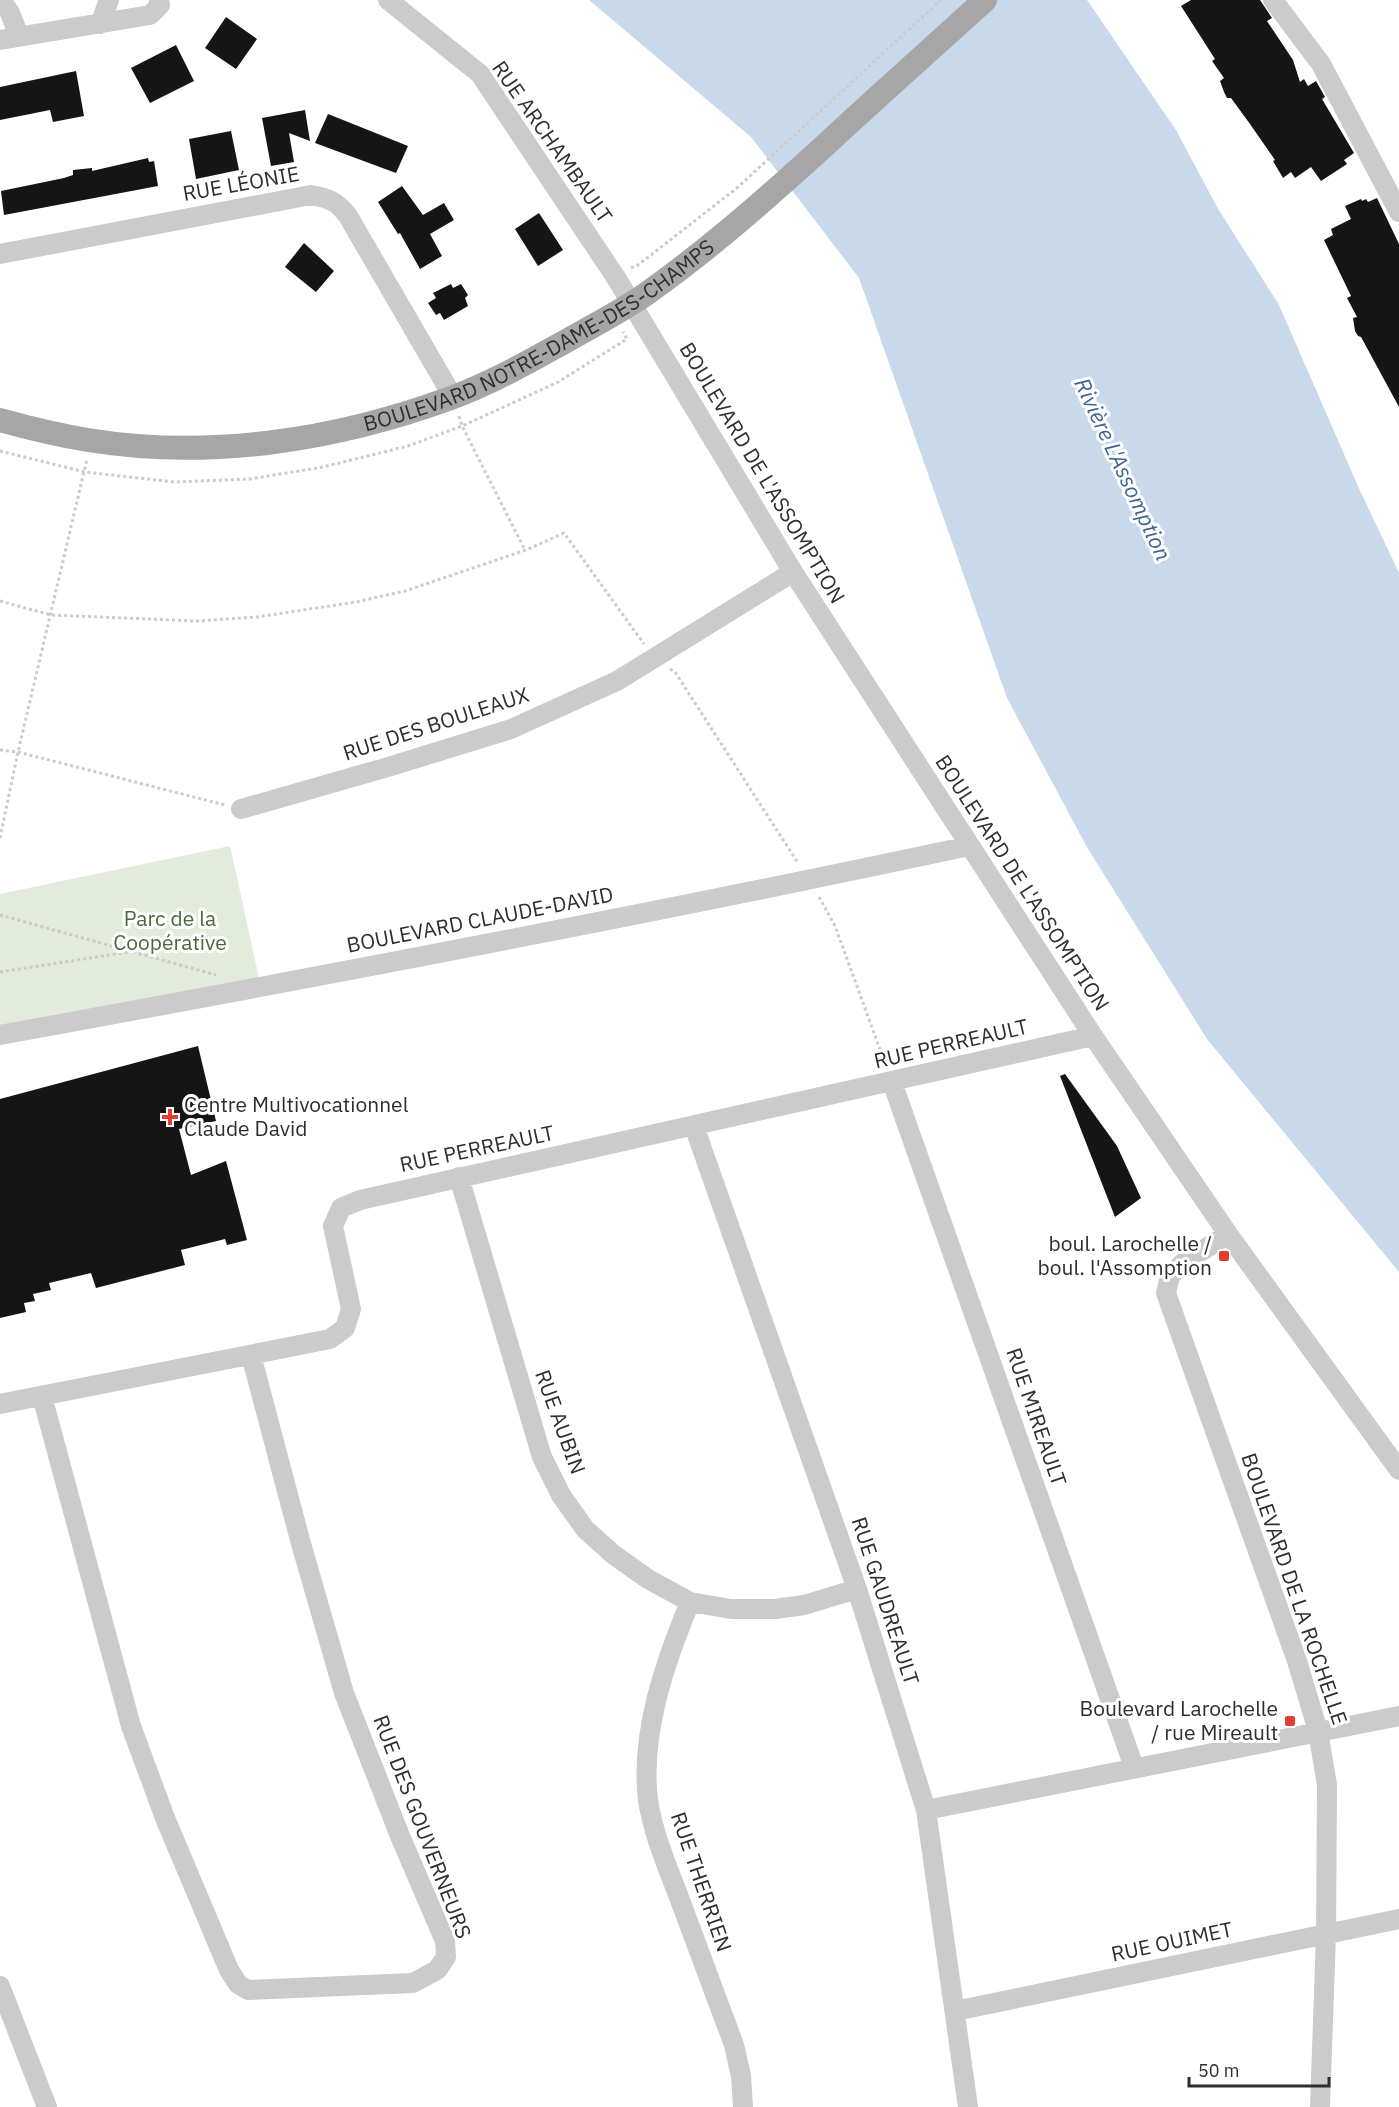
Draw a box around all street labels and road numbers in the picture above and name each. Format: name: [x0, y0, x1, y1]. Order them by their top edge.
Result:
street label: RUE ARCHAMBAULT: [486, 55, 619, 228]
street label: RUE LÉONIE: [180, 159, 301, 207]
street label: BOULEVARD NOTRE-DAME-DES-CHAMPS: [360, 232, 720, 437]
street label: BOULEVARD DE L'ASSOMPTION: [674, 337, 852, 608]
street label: RUE DES BOULEAUX: [339, 680, 532, 766]
street label: BOULEVARD DE L'ASSOMPTION: [929, 749, 1116, 1016]
street label: BOULEVARD CLAUDE-DAVID: [344, 879, 616, 959]
street label: RUE PERREAULT: [871, 1012, 1031, 1074]
street label: RUE PERREAULT: [397, 1118, 557, 1178]
street label: RUE MIREAULT: [1000, 1344, 1074, 1489]
street label: RUE AUBIN: [529, 1366, 593, 1478]
street label: BOULEVARD DE LA ROCHELLE: [1235, 1449, 1355, 1728]
street label: RUE GAUDREAULT: [846, 1513, 926, 1688]
street label: RUE DES GOUVERNEURS: [367, 1711, 479, 1942]
street label: RUE THERRIEN: [665, 1808, 739, 1955]
street label: RUE OUIMET: [1109, 1914, 1235, 1968]

